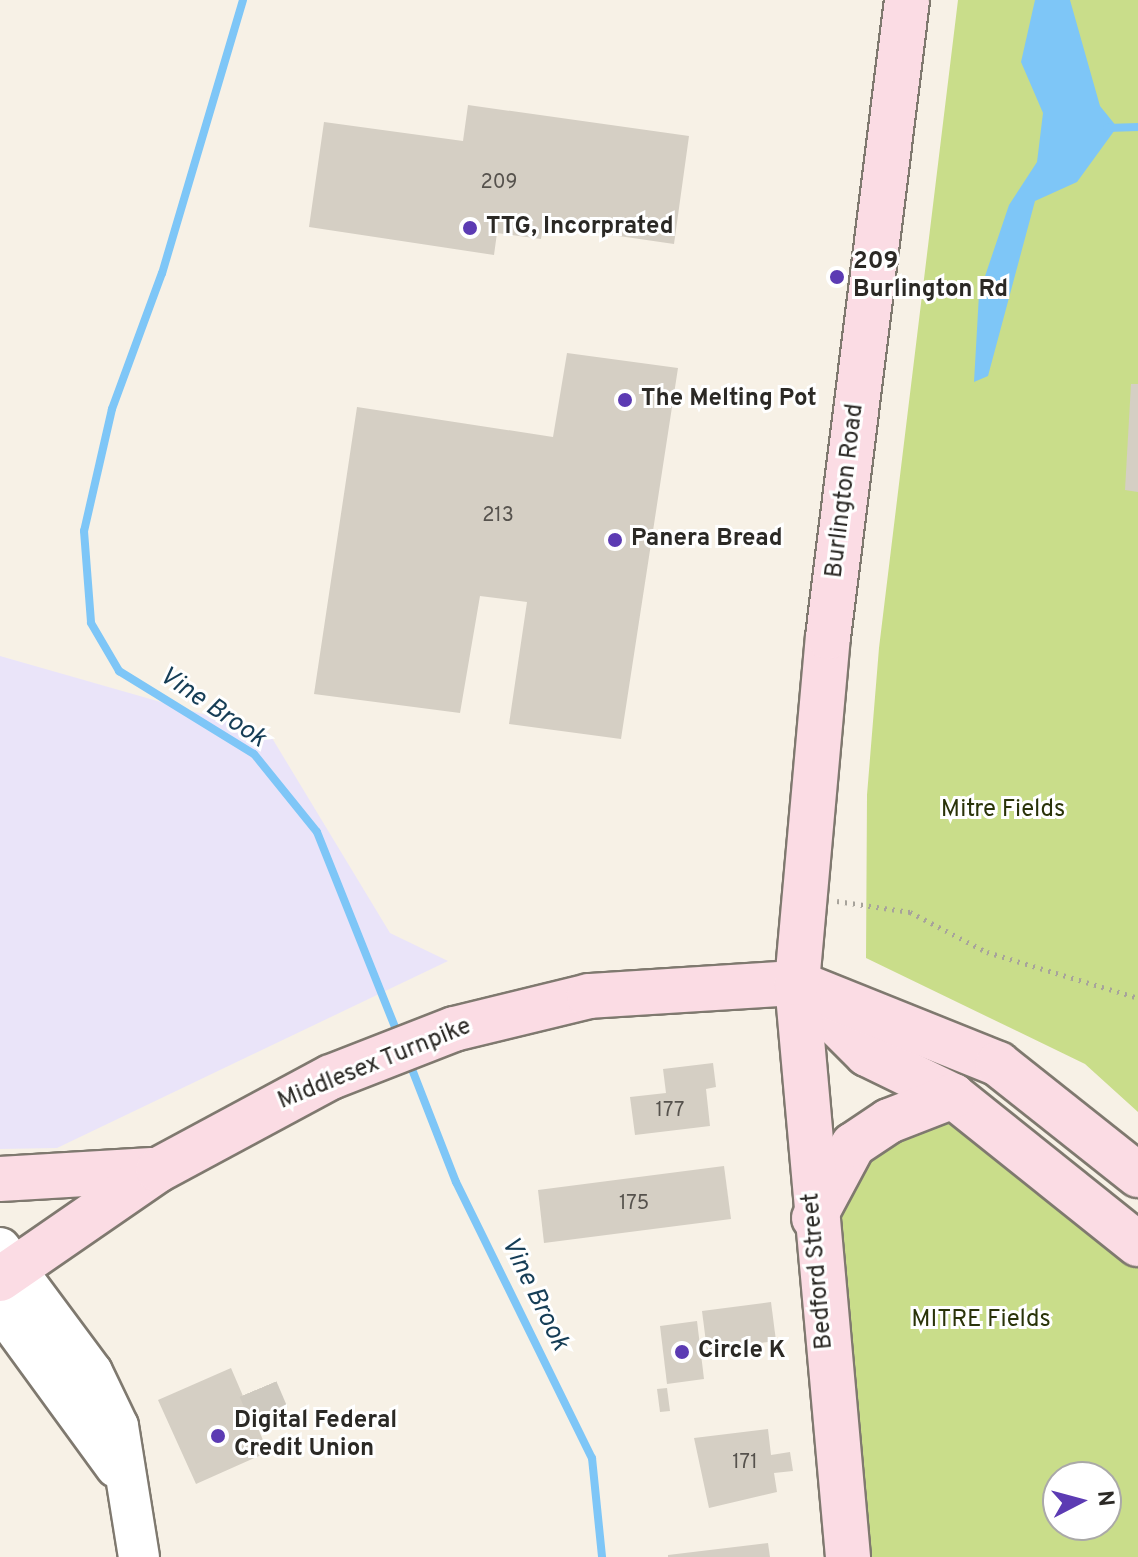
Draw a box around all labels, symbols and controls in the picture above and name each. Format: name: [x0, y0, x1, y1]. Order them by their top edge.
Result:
house number: 209: [480, 171, 518, 195]
place label: TTG, Incorprated: [486, 214, 674, 242]
marker: TTG, Incorprated: [461, 219, 479, 237]
place label: 209 Burlington Rd: [853, 249, 1008, 305]
marker: 209 Burlington Rd: [828, 268, 846, 286]
place label: The Melting Pot: [641, 386, 817, 414]
marker: The Melting Pot: [616, 391, 634, 409]
street label: Burlington Road: [821, 402, 871, 580]
house number: 213: [482, 504, 514, 528]
place label: Panera Bread: [631, 526, 783, 554]
marker: Panera Bread: [606, 531, 624, 549]
water label: Vine Brook: [152, 661, 272, 755]
park label: Mitre Fields: [941, 797, 1065, 825]
street label: Middlesex Turnpike: [274, 1013, 476, 1117]
house number: 177: [656, 1099, 684, 1123]
street label: Bedford Street: [798, 1191, 840, 1351]
house number: 175: [619, 1192, 649, 1216]
water label: Vine Brook: [493, 1232, 575, 1356]
park label: MITRE Fields: [911, 1307, 1051, 1335]
place label: Circle K: [698, 1338, 786, 1366]
marker: Circle K: [673, 1343, 691, 1361]
place label: Digital Federal Credit Union: [234, 1408, 397, 1464]
marker: Digital Federal Credit Union: [209, 1427, 227, 1445]
house number: 171: [732, 1451, 758, 1475]
north arrow: [1042, 1461, 1122, 1541]
text: N: [1090, 1489, 1119, 1508]

